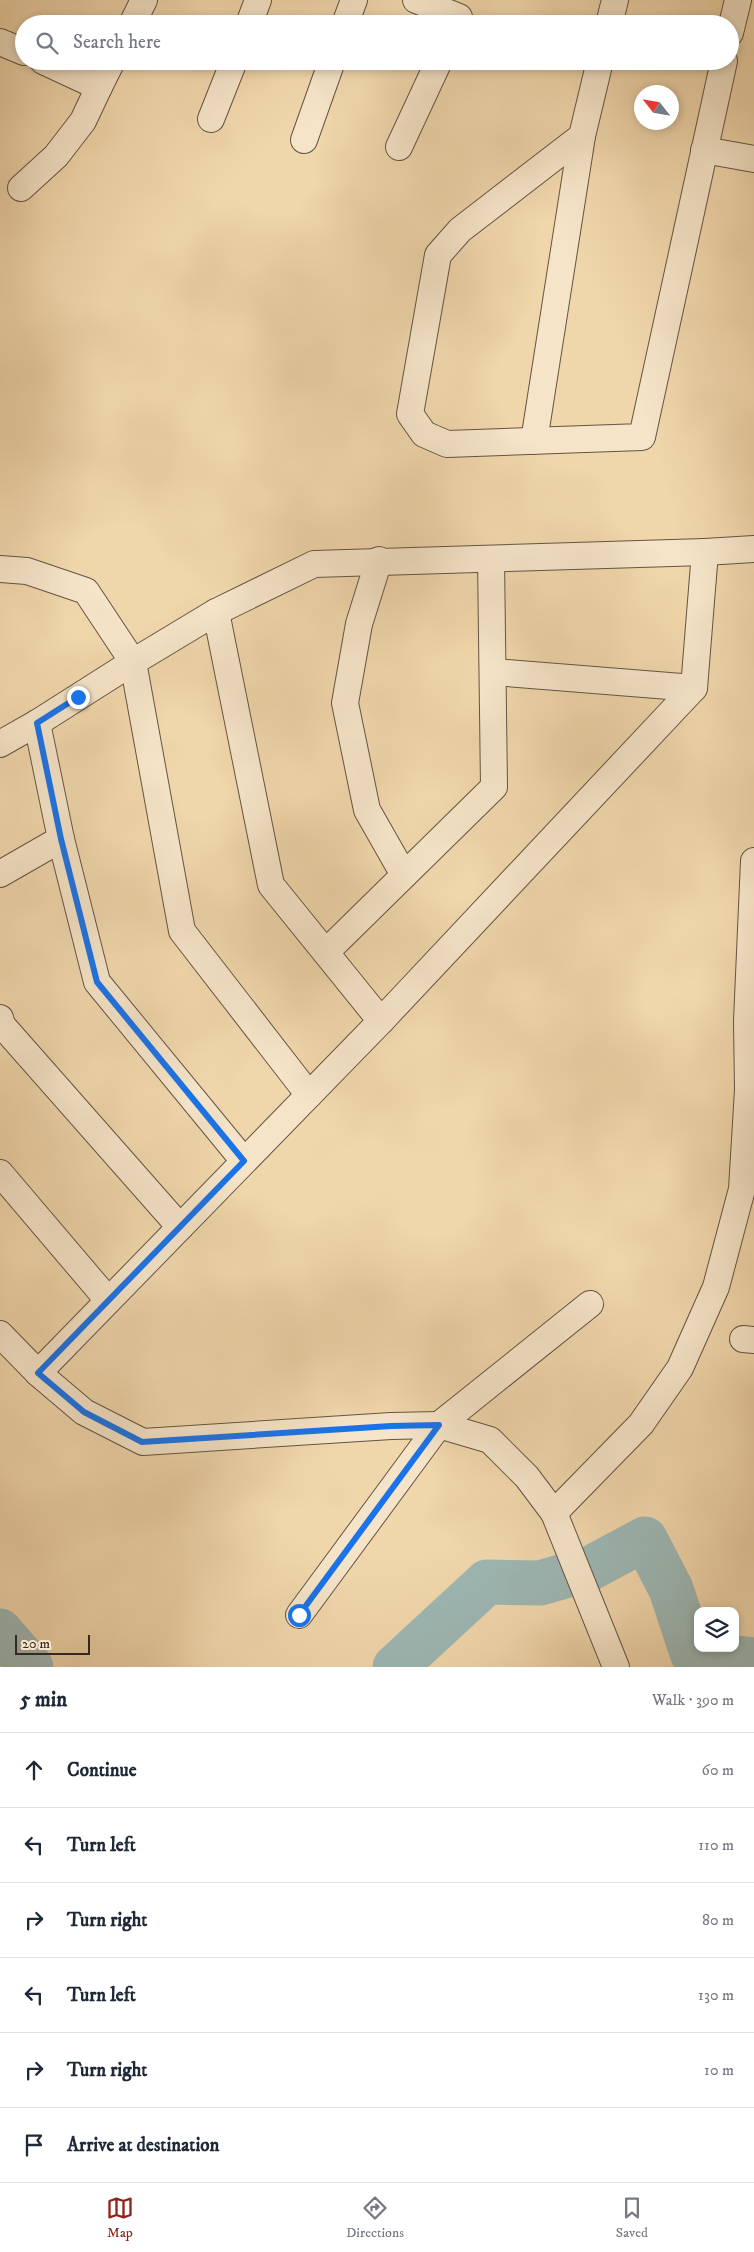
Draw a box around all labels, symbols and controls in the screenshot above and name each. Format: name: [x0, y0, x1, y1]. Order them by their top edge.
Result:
search box: [15, 15, 739, 70]
icon: search: [33, 29, 61, 57]
text: Search here: [73, 31, 161, 54]
north arrow: [634, 85, 679, 130]
route end: [67, 686, 90, 709]
route start: [288, 1604, 311, 1627]
map controls: [694, 1607, 739, 1652]
button: layers: [694, 1607, 739, 1652]
scale bar: [15, 1632, 90, 1655]
text: 20 m: [22, 1635, 50, 1653]
text: 5 min: [20, 1687, 67, 1713]
text: Walk · 390 m: [652, 1690, 734, 1710]
icon: ahead: [20, 1756, 48, 1784]
text: Continue: [67, 1759, 137, 1782]
text: 60 m: [702, 1760, 734, 1780]
icon: left: [20, 1831, 48, 1859]
text: Turn left: [67, 1834, 136, 1857]
text: 110 m: [698, 1835, 734, 1855]
icon: right: [20, 1906, 48, 1934]
text: Turn right: [67, 1909, 147, 1932]
text: 80 m: [702, 1910, 734, 1930]
icon: left: [20, 1981, 48, 2009]
text: Turn left: [67, 1984, 136, 2007]
text: 130 m: [698, 1985, 734, 2005]
icon: right: [20, 2056, 48, 2084]
text: Turn right: [67, 2059, 147, 2082]
text: 10 m: [704, 2060, 734, 2080]
icon: arrive: [20, 2131, 48, 2159]
text: Arrive at destination: [67, 2134, 219, 2157]
tab: Map: [106, 2194, 134, 2242]
tab: Directions: [346, 2194, 404, 2242]
tab: Saved: [616, 2194, 648, 2242]

